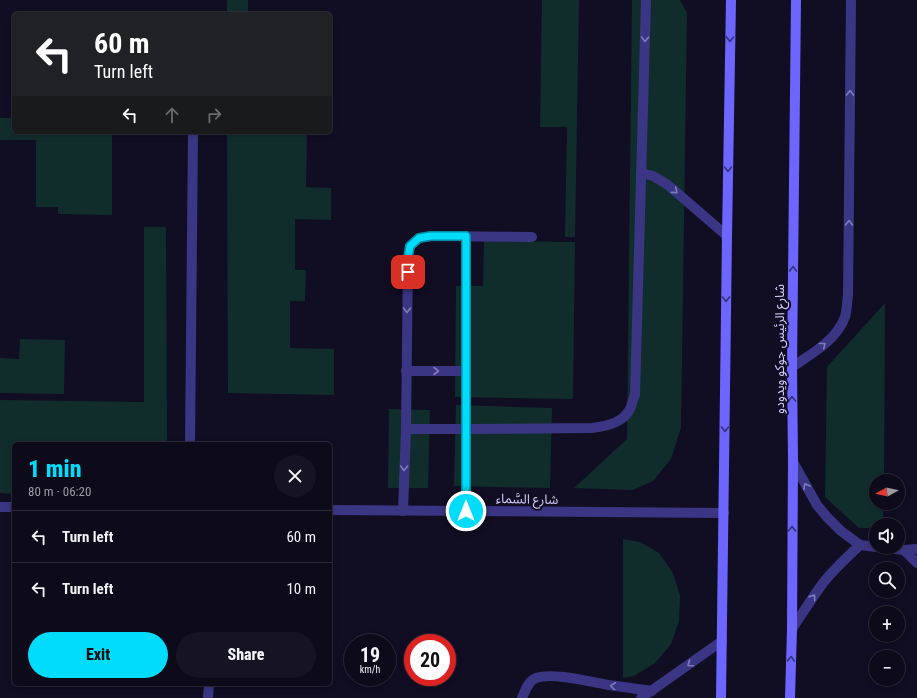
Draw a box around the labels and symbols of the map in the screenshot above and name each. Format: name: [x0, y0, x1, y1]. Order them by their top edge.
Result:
one-way arrow: [640, 36, 649, 42]
one-way arrow: [726, 36, 734, 42]
one-way arrow: [846, 90, 854, 96]
one-way arrow: [724, 166, 732, 172]
one-way arrow: [670, 186, 678, 193]
one-way arrow: [845, 220, 853, 226]
pin: [391, 255, 425, 289]
one-way arrow: [789, 266, 797, 272]
street label: شارع الرئيس جوكو ويدودو: [772, 284, 790, 414]
one-way arrow: [722, 296, 730, 302]
one-way arrow: [403, 307, 412, 313]
one-way arrow: [819, 342, 826, 349]
one-way arrow: [433, 367, 439, 375]
one-way arrow: [788, 396, 796, 402]
one-way arrow: [721, 426, 729, 432]
one-way arrow: [400, 465, 409, 471]
north arrow: [869, 474, 905, 510]
one-way arrow: [803, 483, 810, 490]
position arrow: [445, 490, 487, 532]
street label: شارع السَّماء: [496, 491, 558, 510]
one-way arrow: [788, 526, 796, 532]
one-way arrow: [808, 594, 816, 601]
speed limit sign: 20: [404, 634, 456, 686]
one-way arrow: [787, 656, 795, 662]
one-way arrow: [688, 659, 695, 666]
one-way arrow: [610, 682, 616, 691]

